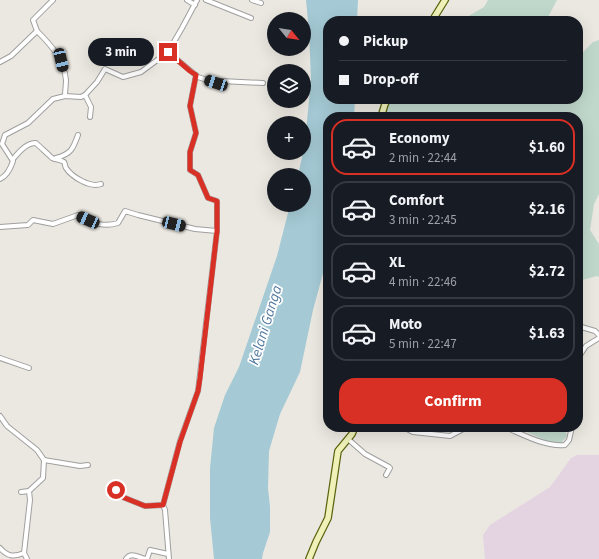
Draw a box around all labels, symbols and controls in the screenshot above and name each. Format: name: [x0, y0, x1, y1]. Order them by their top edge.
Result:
north arrow: [267, 12, 311, 56]
map controls: [267, 12, 311, 212]
text: Pickup: [363, 31, 408, 52]
callout: 3 min: [88, 38, 154, 66]
text: 3 min: [105, 43, 137, 61]
route end: [159, 43, 177, 61]
car: [52, 47, 70, 73]
button: layers: [267, 64, 311, 108]
text: Drop-off: [363, 69, 418, 90]
car: [203, 74, 229, 92]
button: +: [267, 116, 311, 160]
text: Economy: [389, 128, 450, 149]
icon: car: [341, 129, 377, 165]
text: $1.60: [529, 137, 565, 158]
text: 2 min · 22:44: [389, 149, 457, 167]
button: −: [267, 168, 311, 212]
text: Comfort: [389, 190, 444, 211]
icon: car: [341, 191, 377, 227]
text: $2.16: [529, 199, 565, 220]
car: [75, 210, 101, 230]
text: 3 min · 22:45: [389, 211, 457, 229]
car: [161, 215, 187, 233]
text: XL: [389, 252, 405, 273]
icon: car: [341, 253, 377, 289]
text: $2.72: [529, 261, 565, 282]
text: 4 min · 22:46: [389, 273, 457, 291]
water label: Kelani Ganga: [243, 283, 288, 368]
text: Moto: [389, 314, 422, 335]
icon: car: [341, 315, 377, 351]
text: $1.63: [529, 323, 565, 344]
text: 5 min · 22:47: [389, 335, 457, 353]
button: Confirm: [339, 378, 567, 424]
route start: [107, 481, 125, 499]

